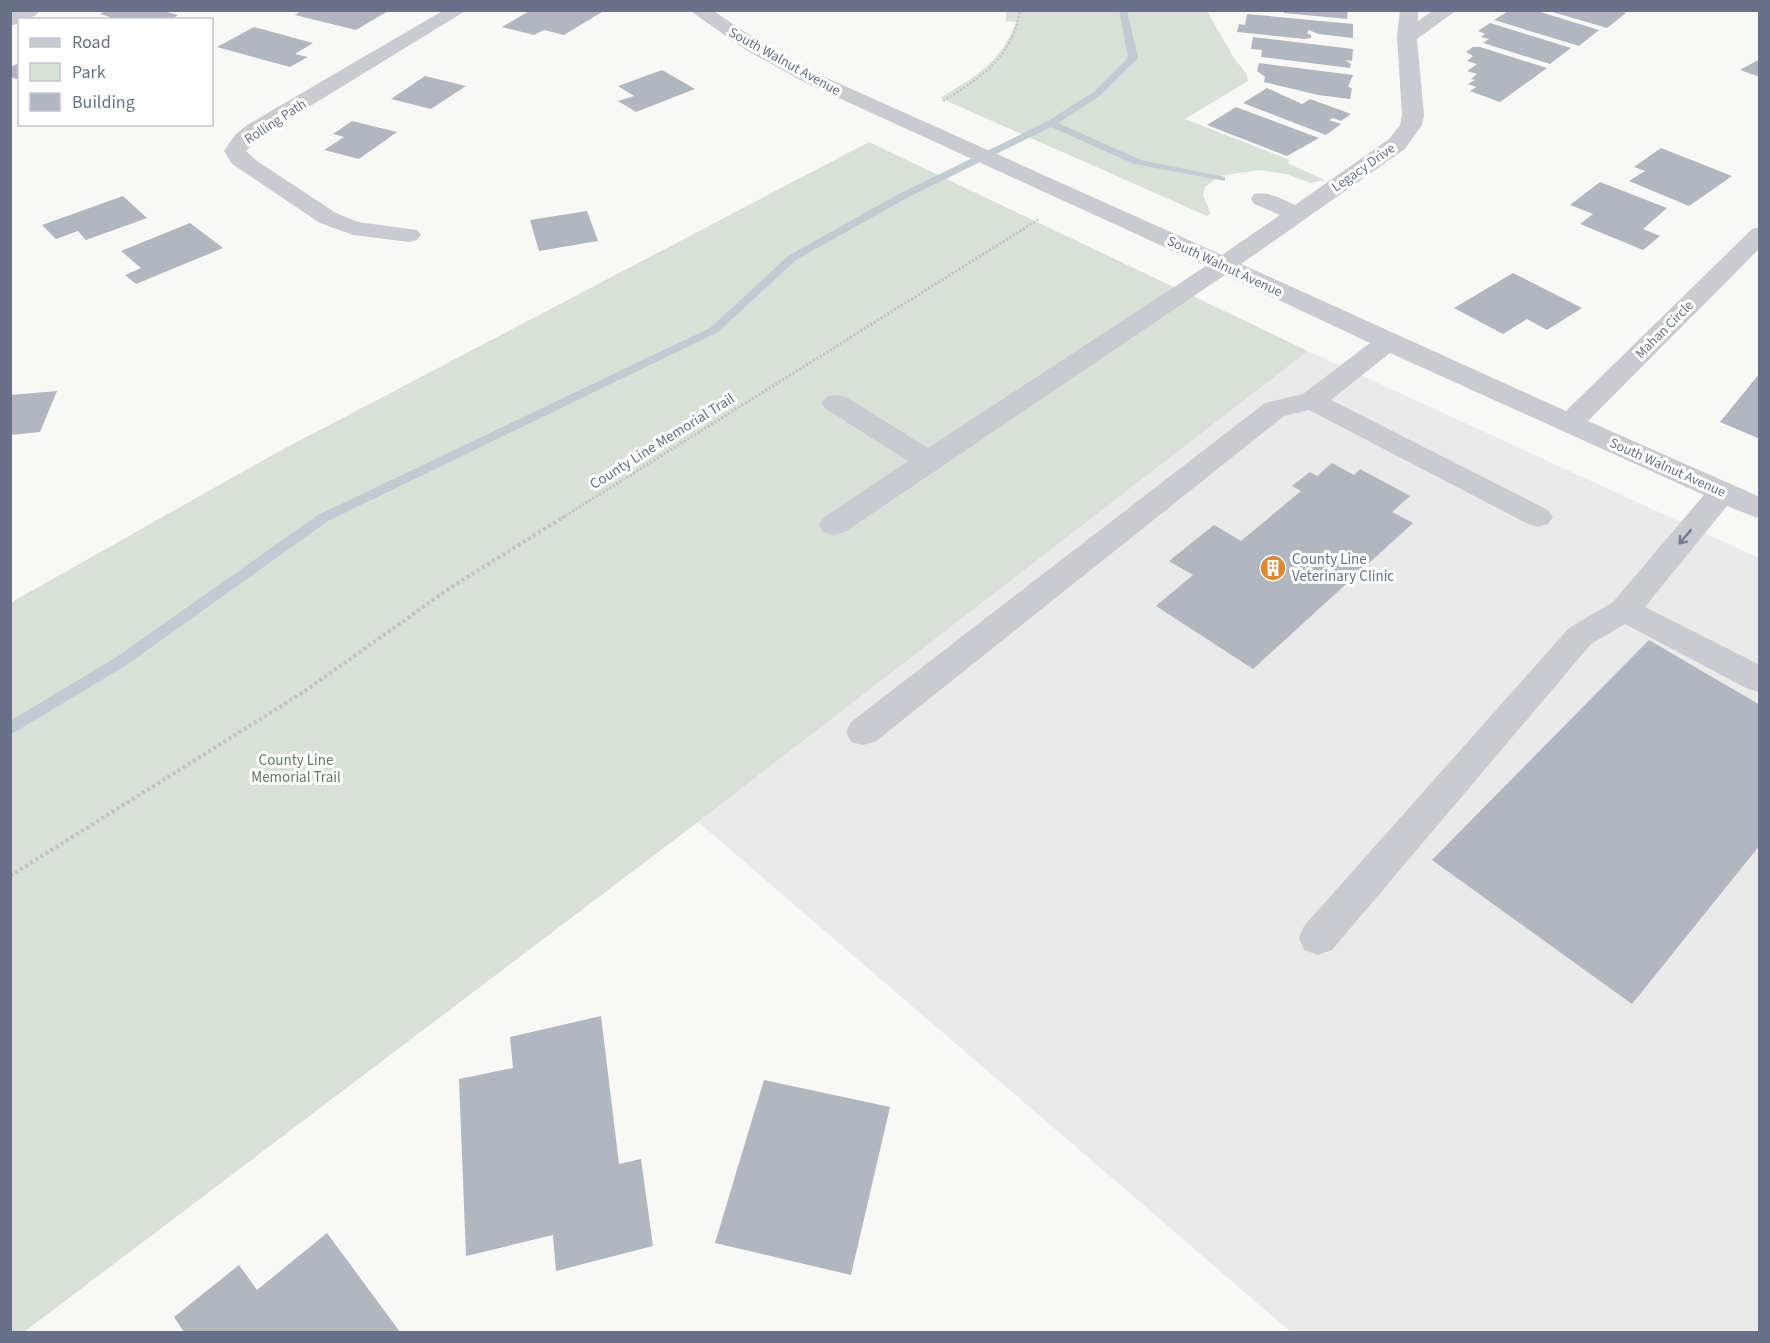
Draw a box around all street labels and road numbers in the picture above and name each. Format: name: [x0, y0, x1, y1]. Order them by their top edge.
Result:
street label: South Walnut Avenue: [725, 23, 844, 101]
street label: Rolling Path: [241, 94, 310, 149]
street label: Legacy Drive: [1328, 139, 1399, 197]
street label: South Walnut Avenue: [1164, 231, 1286, 302]
street label: Mahan Circle: [1631, 296, 1698, 363]
street label: County Line Memorial Trail: [586, 388, 739, 495]
street label: South Walnut Avenue: [1606, 433, 1729, 503]

